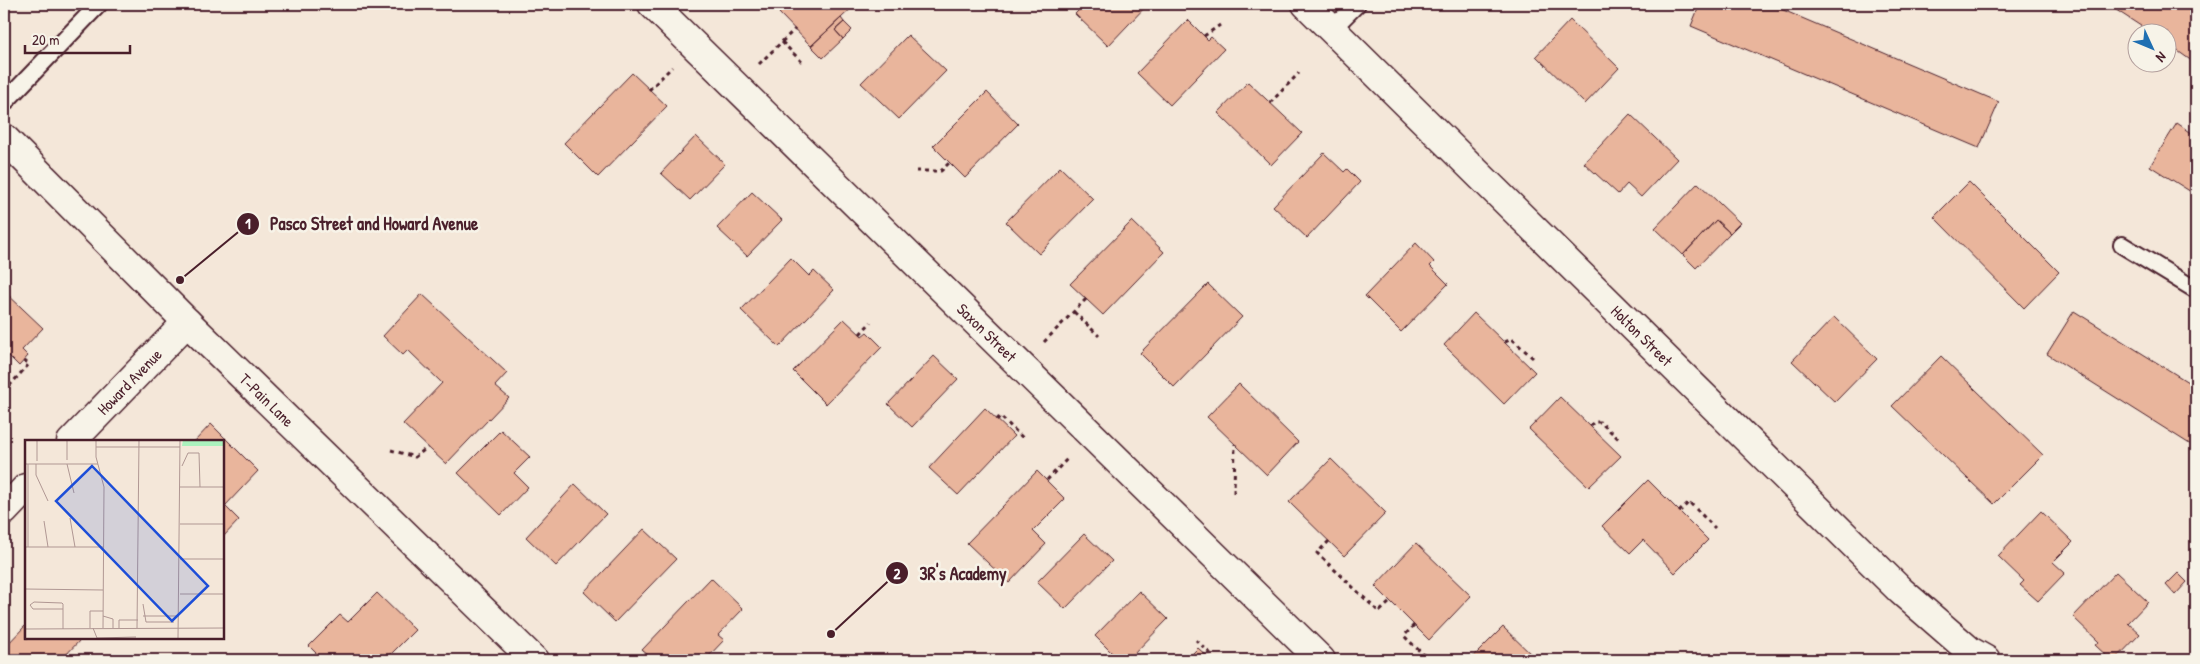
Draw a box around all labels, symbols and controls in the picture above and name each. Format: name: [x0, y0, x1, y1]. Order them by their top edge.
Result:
scale bar: [25, 22, 130, 54]
north arrow: [2128, 22, 2178, 72]
text: 20 m: [32, 29, 59, 50]
text: N: [2152, 48, 2171, 67]
callout: Pasco Street and Howard Avenue: [235, 208, 488, 241]
text: Pasco Street and Howard Avenue: [270, 211, 479, 236]
text: 1: [245, 213, 251, 234]
street label: Saxon Street: [952, 298, 1022, 367]
street label: Holton Street: [1606, 300, 1678, 371]
street label: Howard Avenue: [92, 343, 167, 420]
street label: T-Pain Lane: [235, 368, 299, 432]
inset map: [25, 440, 224, 639]
callout: 3R's Academy: [885, 557, 1017, 590]
text: 3R's Academy: [919, 561, 1007, 587]
text: 2: [893, 563, 901, 584]

